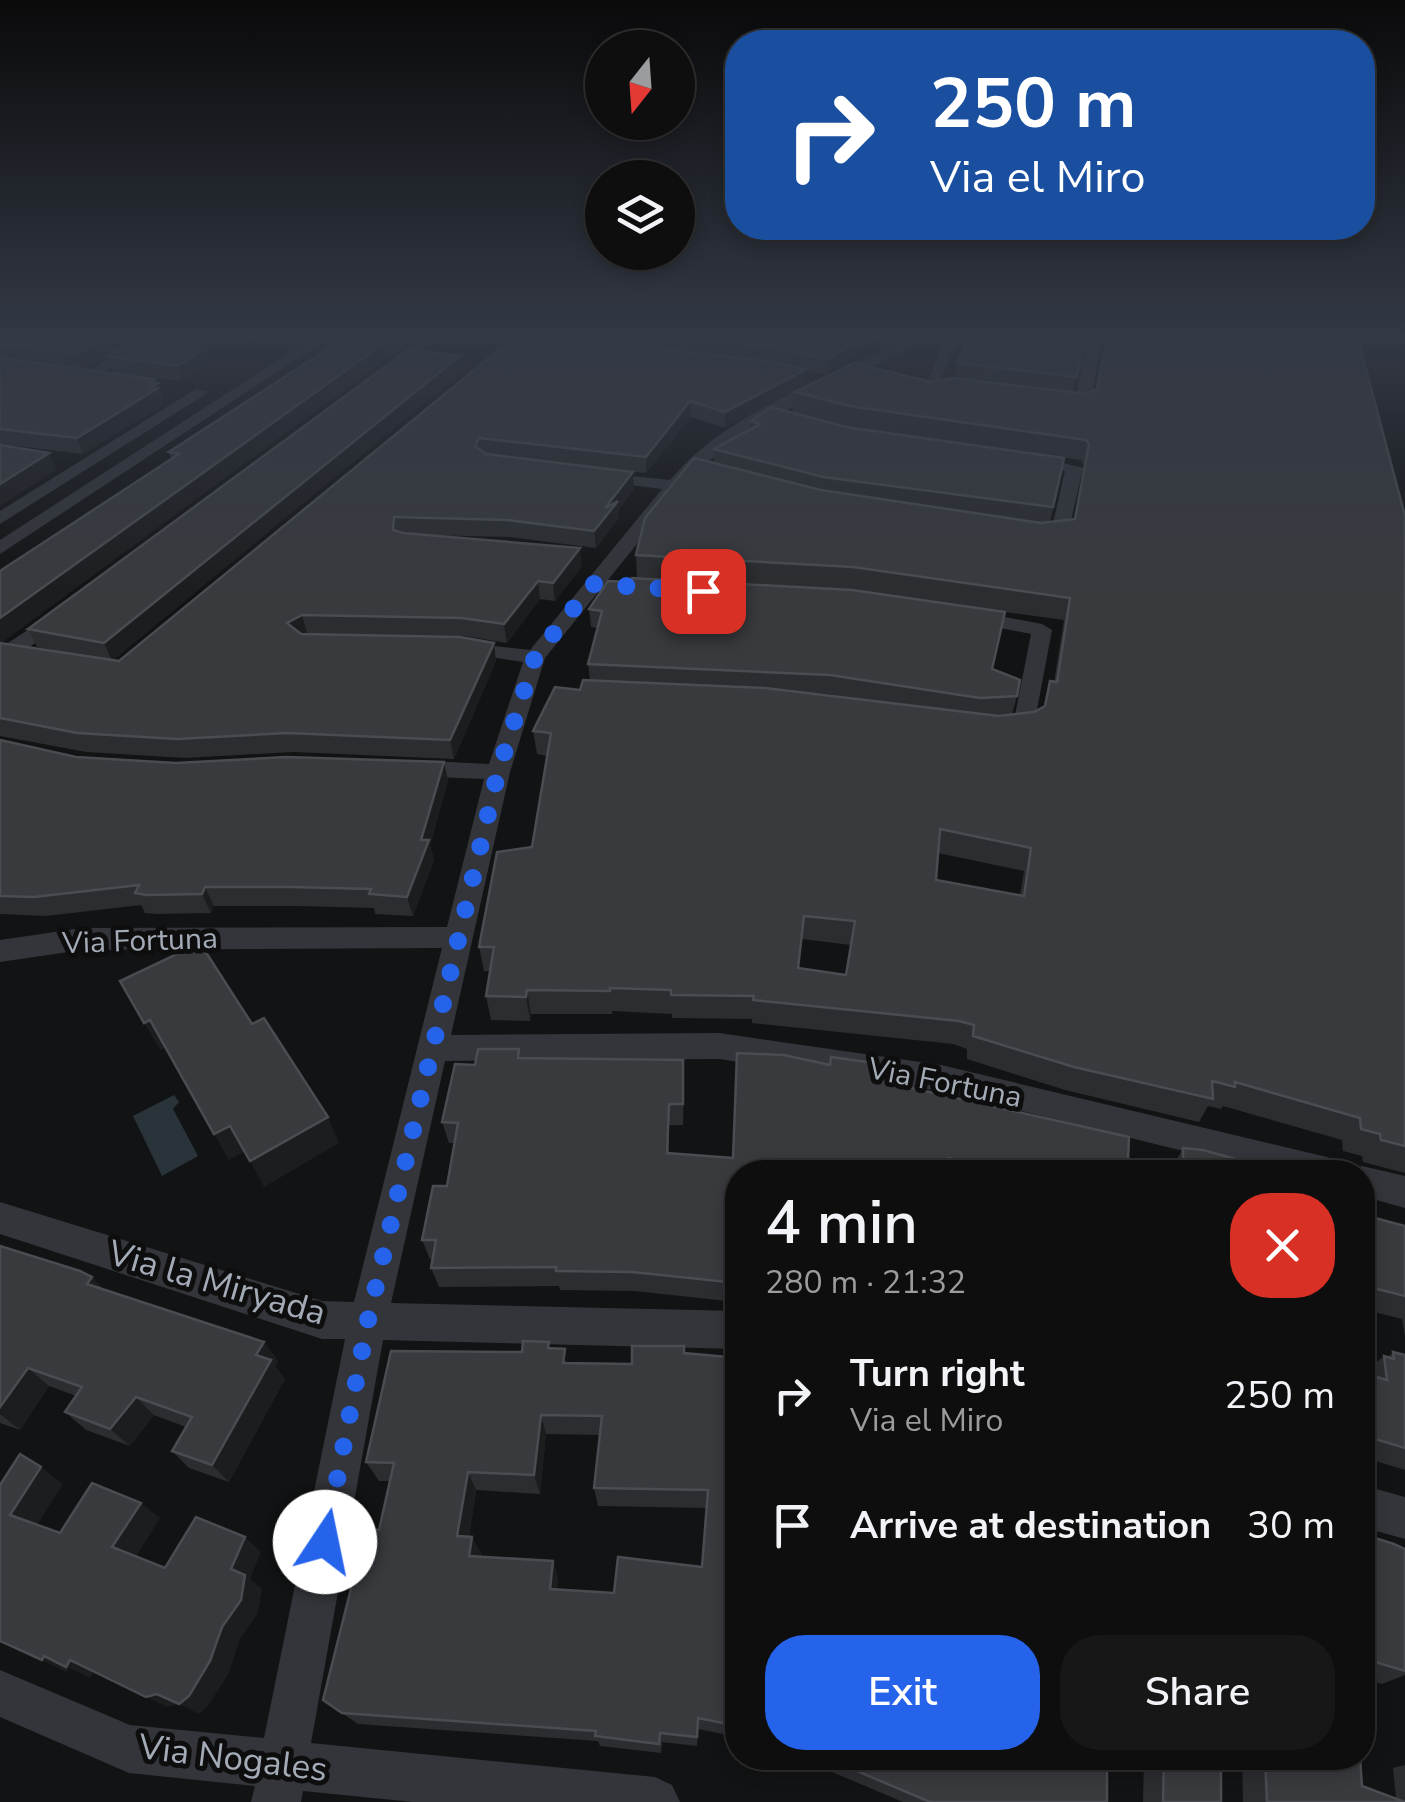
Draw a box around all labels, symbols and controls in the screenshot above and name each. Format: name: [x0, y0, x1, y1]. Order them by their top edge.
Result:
north arrow: [585, 30, 695, 140]
map controls: [585, 30, 695, 270]
text: 250 m: [930, 56, 1136, 152]
icon: right: [765, 70, 895, 200]
text: Via el Miro: [930, 147, 1145, 208]
button: layers: [585, 160, 695, 270]
pin: [661, 549, 746, 634]
icon: arrive: [676, 564, 731, 619]
street label: Via Fortuna: [61, 918, 218, 964]
street label: Via Fortuna: [864, 1048, 1025, 1118]
text: 4 min: [765, 1182, 918, 1264]
button: close: [1230, 1193, 1335, 1298]
street label: Via la Miryada: [102, 1229, 331, 1337]
text: 280 m · 21:32: [765, 1261, 966, 1304]
text: Turn right: [850, 1348, 1025, 1399]
icon: right: [765, 1368, 820, 1423]
text: 250 m: [1224, 1370, 1335, 1421]
text: Via el Miro: [850, 1399, 1003, 1442]
position arrow: [273, 1490, 377, 1594]
icon: arrive: [765, 1498, 820, 1553]
text: Arrive at destination: [850, 1500, 1211, 1551]
text: 30 m: [1247, 1500, 1335, 1551]
button: Exit: [765, 1635, 1040, 1750]
button: Share: [1060, 1635, 1335, 1750]
street label: Via Nogales: [135, 1723, 330, 1793]

